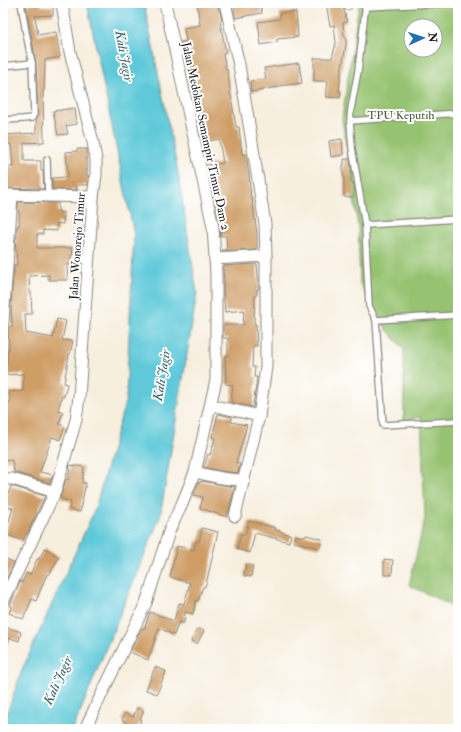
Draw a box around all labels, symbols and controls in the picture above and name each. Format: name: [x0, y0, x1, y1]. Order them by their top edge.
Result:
north arrow: [403, 18, 443, 58]
water label: Kali Jagir: [111, 28, 137, 84]
text: N: [426, 31, 439, 44]
street label: Jalan Medokan Semampir Timur Dam 2: [178, 40, 233, 232]
park label: TPU Keputih: [367, 108, 435, 123]
street label: Jalan Wonorejo Timur: [66, 191, 89, 301]
water label: Kali Jagir: [150, 347, 174, 403]
water label: Kali Jagir: [40, 652, 76, 708]

